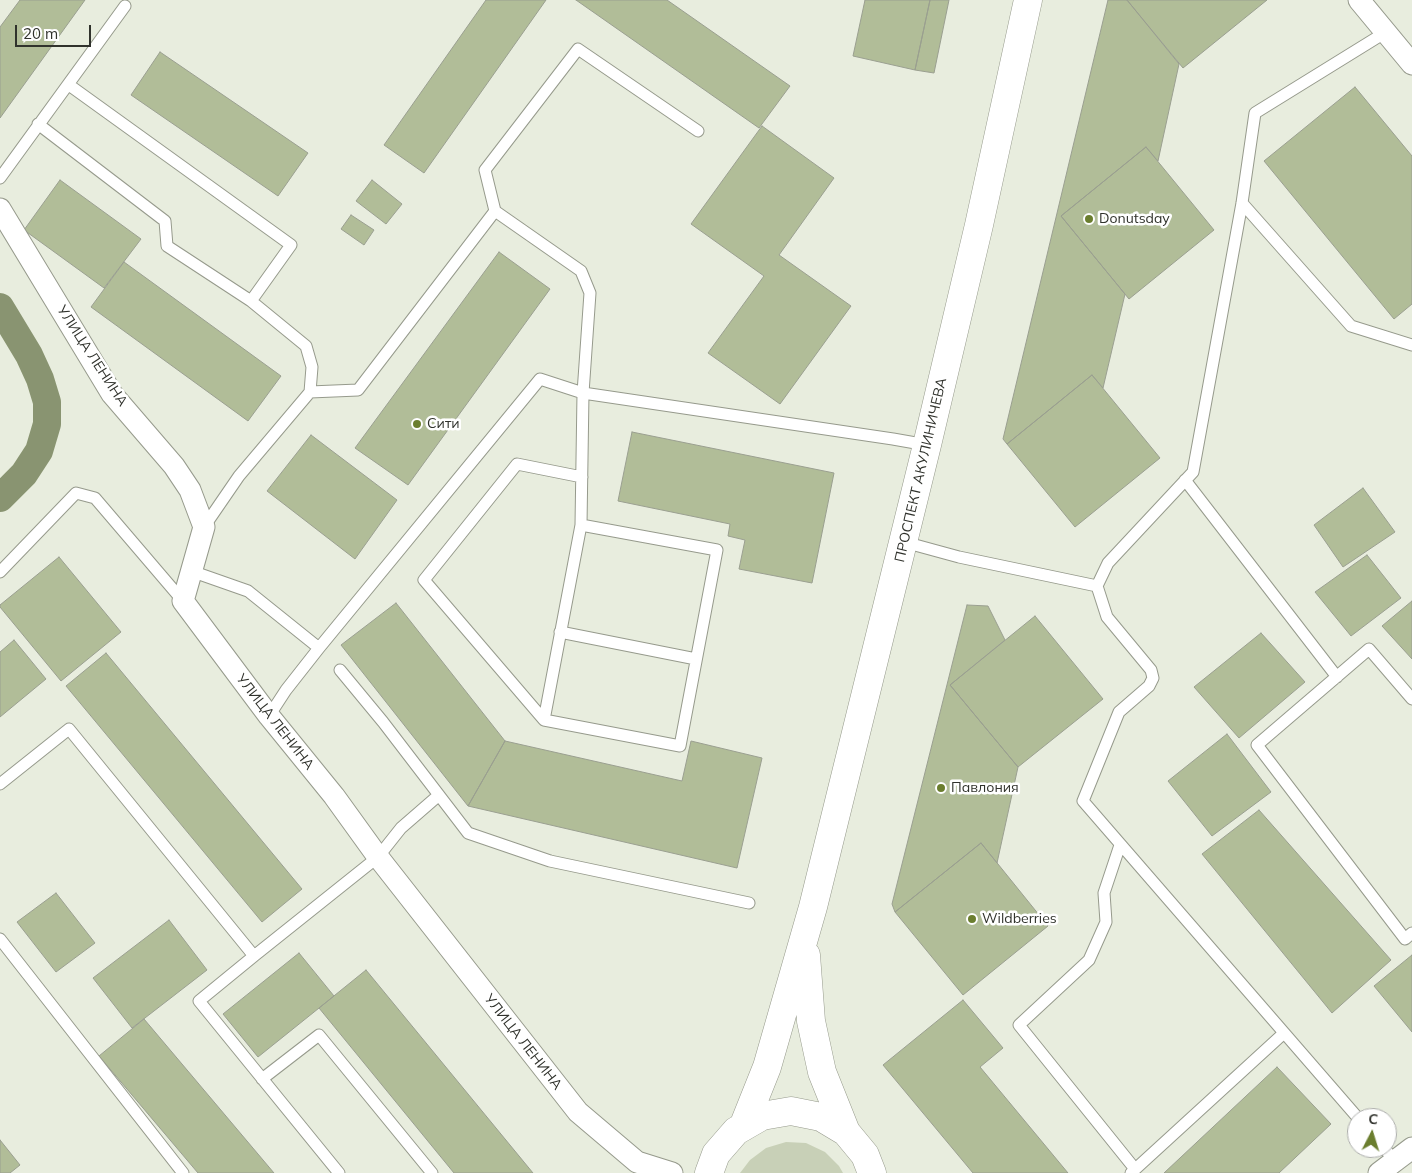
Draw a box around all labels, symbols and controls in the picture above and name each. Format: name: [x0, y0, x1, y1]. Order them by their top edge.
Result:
scale bar: [18, 15, 94, 47]
text: 20 m: [23, 24, 58, 43]
place label: Donutsday: [1099, 211, 1170, 227]
marker: Donutsday: [1083, 213, 1095, 225]
street label: УЛИЦА ЛЕНИНА: [53, 302, 131, 410]
street label: ПРОСПЕКТ АКУЛИНИЧЕВА: [892, 376, 950, 564]
place label: Сити: [427, 416, 460, 432]
marker: Сити: [411, 418, 423, 430]
street label: УЛИЦА ЛЕНИНА: [232, 671, 318, 773]
place label: Павлония: [951, 780, 1019, 796]
marker: Павлония: [935, 782, 947, 794]
place label: Wildberries: [982, 911, 1057, 927]
marker: Wildberries: [966, 913, 978, 925]
street label: УЛИЦА ЛЕНИНА: [480, 991, 566, 1093]
north arrow: [1347, 1108, 1397, 1158]
text: С: [1368, 1110, 1379, 1128]

